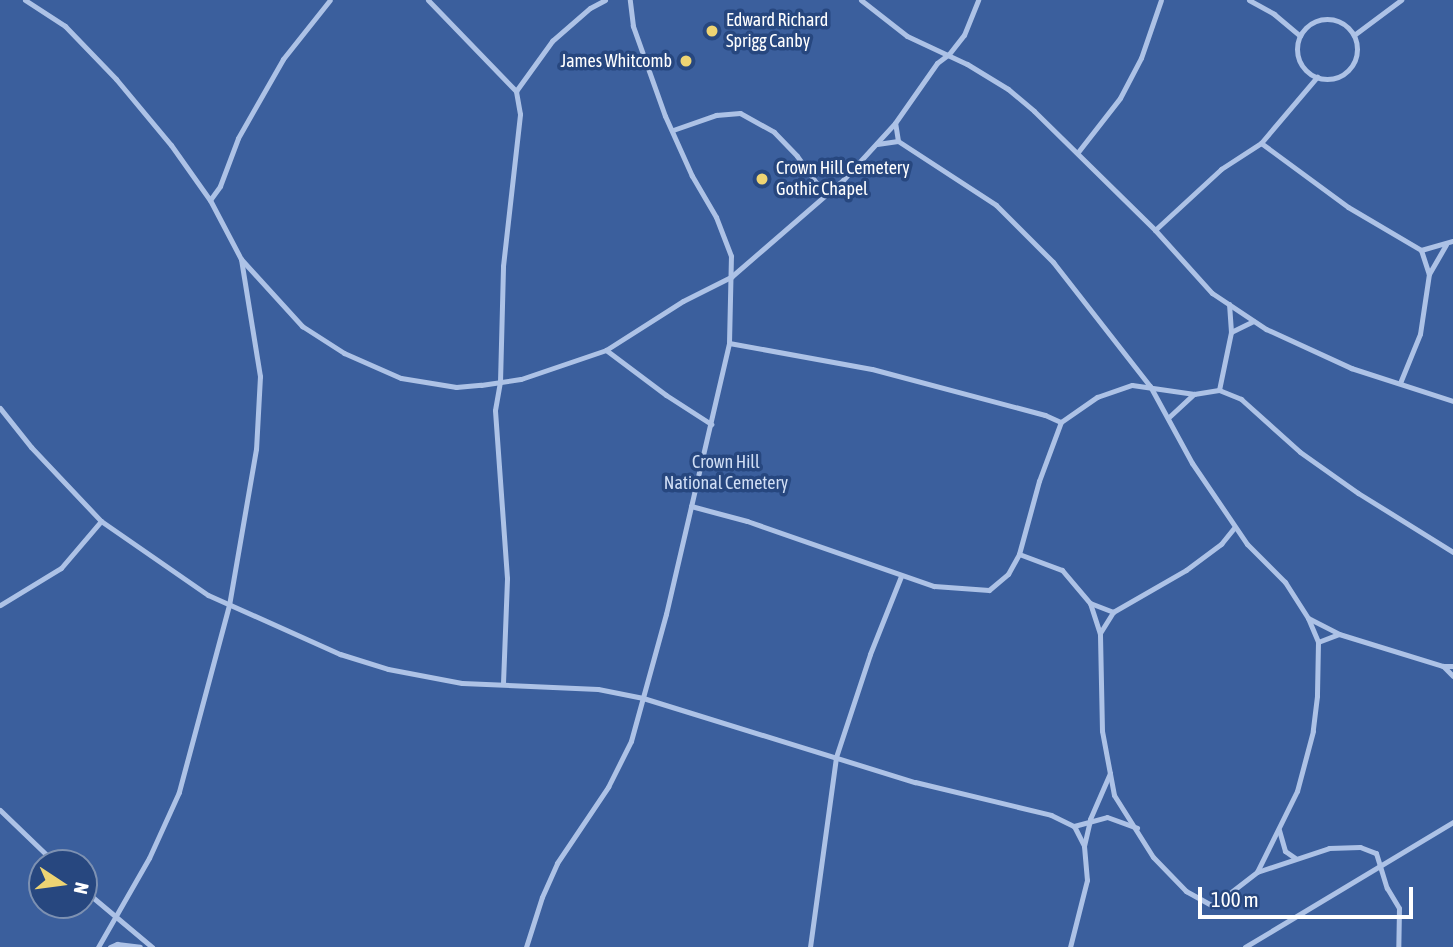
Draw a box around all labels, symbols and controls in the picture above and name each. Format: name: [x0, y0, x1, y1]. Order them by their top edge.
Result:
place label: Edward Richard Sprigg Canby: [726, 10, 828, 52]
marker: Edward Richard Sprigg Canby: [704, 23, 720, 39]
place label: James Whitcomb: [560, 50, 672, 72]
marker: James Whitcomb: [678, 53, 694, 69]
place label: Crown Hill Cemetery Gothic Chapel: [776, 158, 910, 200]
marker: Crown Hill Cemetery Gothic Chapel: [754, 171, 770, 187]
park label: Crown Hill National Cemetery: [664, 452, 788, 494]
north arrow: [28, 849, 98, 919]
scale bar: [1201, 874, 1416, 918]
text: N: [70, 880, 93, 896]
text: 100 m: [1211, 887, 1259, 911]

